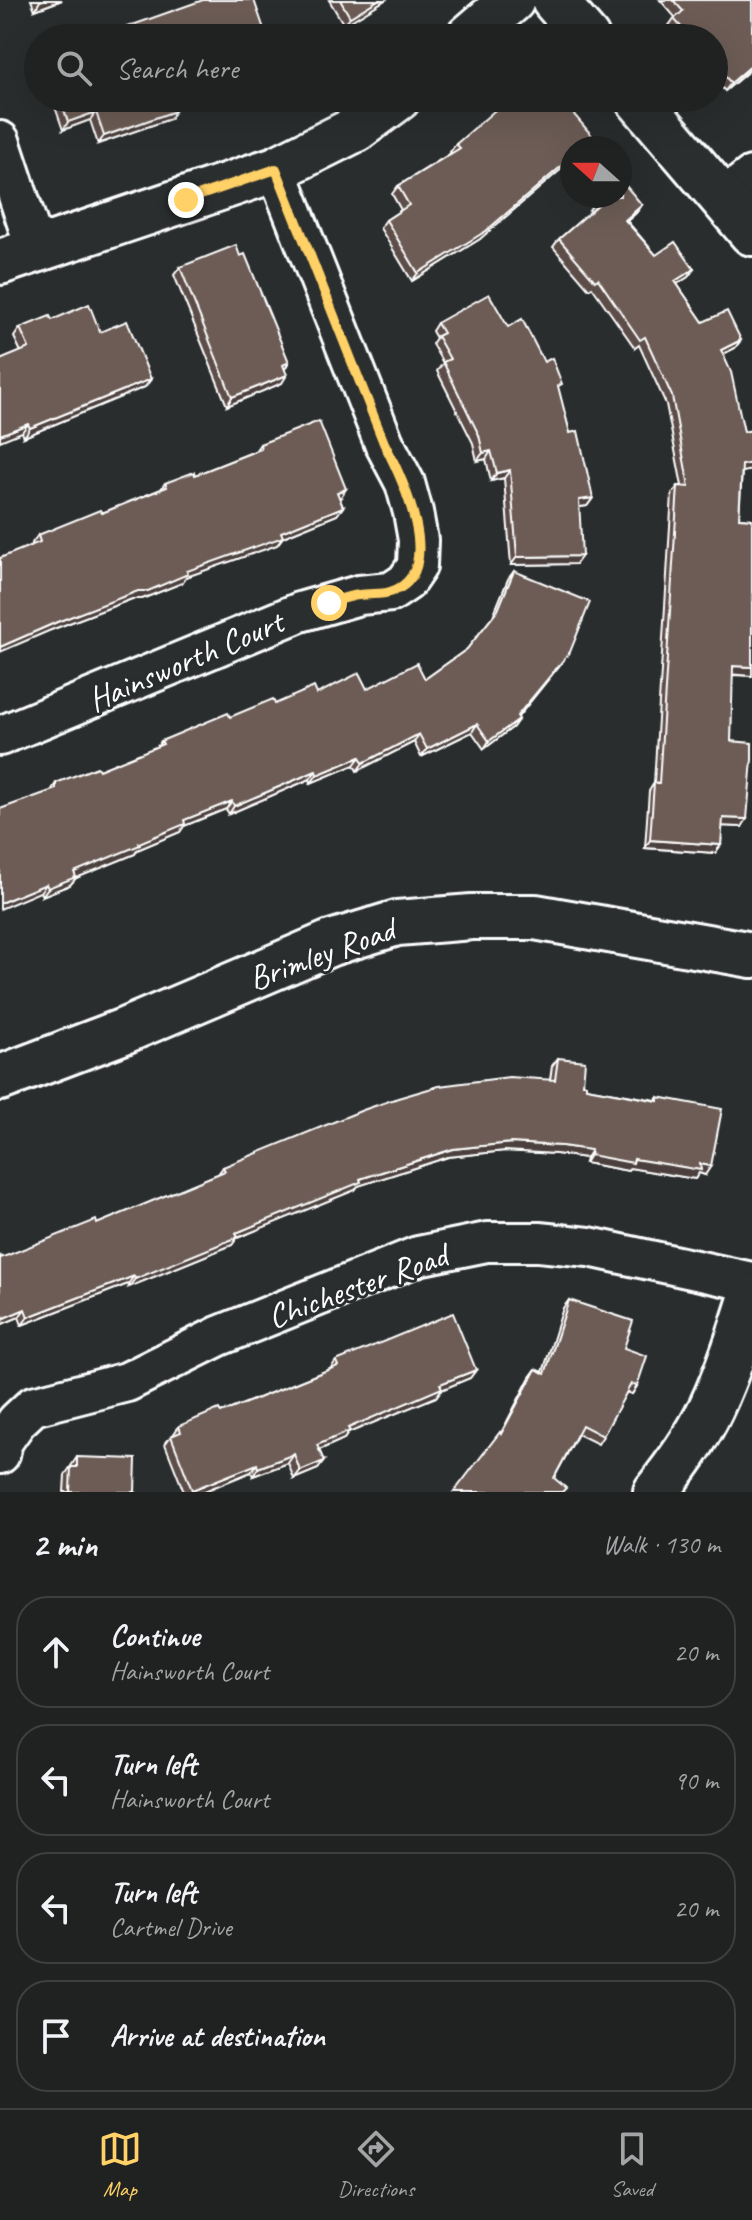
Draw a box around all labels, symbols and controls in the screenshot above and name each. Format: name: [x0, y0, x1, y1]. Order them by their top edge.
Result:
search box: [24, 24, 728, 112]
icon: search: [52, 46, 96, 90]
text: Search here: [116, 49, 238, 87]
north arrow: [560, 136, 632, 208]
route end: [168, 182, 204, 218]
route start: [311, 585, 347, 621]
street label: Hainsworth Court: [81, 599, 293, 721]
street label: Brimley Road: [242, 905, 405, 1000]
street label: Chichester Road: [262, 1232, 457, 1338]
text: 2 min: [32, 1523, 97, 1566]
text: Walk · 130 m: [603, 1528, 720, 1561]
text: Continue: [110, 1617, 200, 1655]
icon: ahead: [34, 1630, 78, 1674]
text: 20 m: [674, 1636, 718, 1669]
text: Hainsworth Court: [110, 1655, 269, 1688]
text: Turn left: [110, 1745, 197, 1783]
icon: left: [34, 1758, 78, 1802]
text: 90 m: [674, 1764, 718, 1797]
text: Hainsworth Court: [110, 1783, 269, 1816]
text: Turn left: [110, 1873, 197, 1911]
icon: left: [34, 1886, 78, 1930]
text: 20 m: [674, 1892, 718, 1925]
text: Cartmel Drive: [110, 1911, 232, 1944]
icon: arrive: [34, 2014, 78, 2058]
text: Arrive at destination: [110, 2017, 325, 2055]
tab: Map: [98, 2127, 142, 2203]
tab: Directions: [338, 2127, 414, 2203]
tab: Saved: [610, 2127, 654, 2203]

